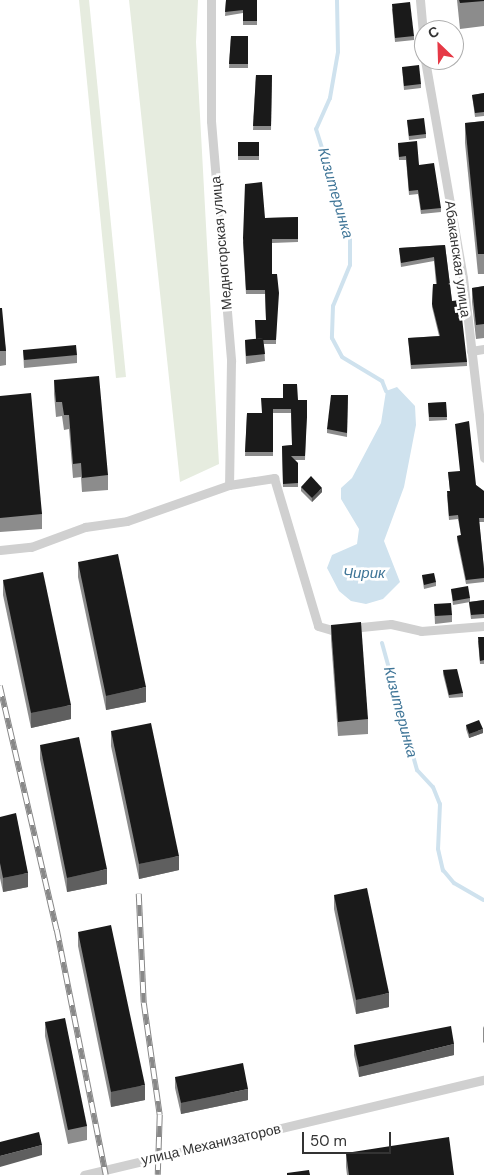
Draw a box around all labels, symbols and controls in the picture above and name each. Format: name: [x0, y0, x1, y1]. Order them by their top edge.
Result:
north arrow: [414, 20, 464, 70]
text: С: [425, 22, 442, 42]
water label: Кизитеринка: [313, 145, 357, 241]
street label: Медногорская улица: [207, 175, 235, 311]
street label: Абаканская улица: [441, 200, 475, 318]
water label: Чирик: [343, 565, 385, 583]
water label: Кизитеринка: [379, 664, 421, 760]
street label: улица Механизаторов: [140, 1120, 282, 1168]
scale bar: [304, 1122, 393, 1154]
text: 50 m: [310, 1131, 347, 1151]

